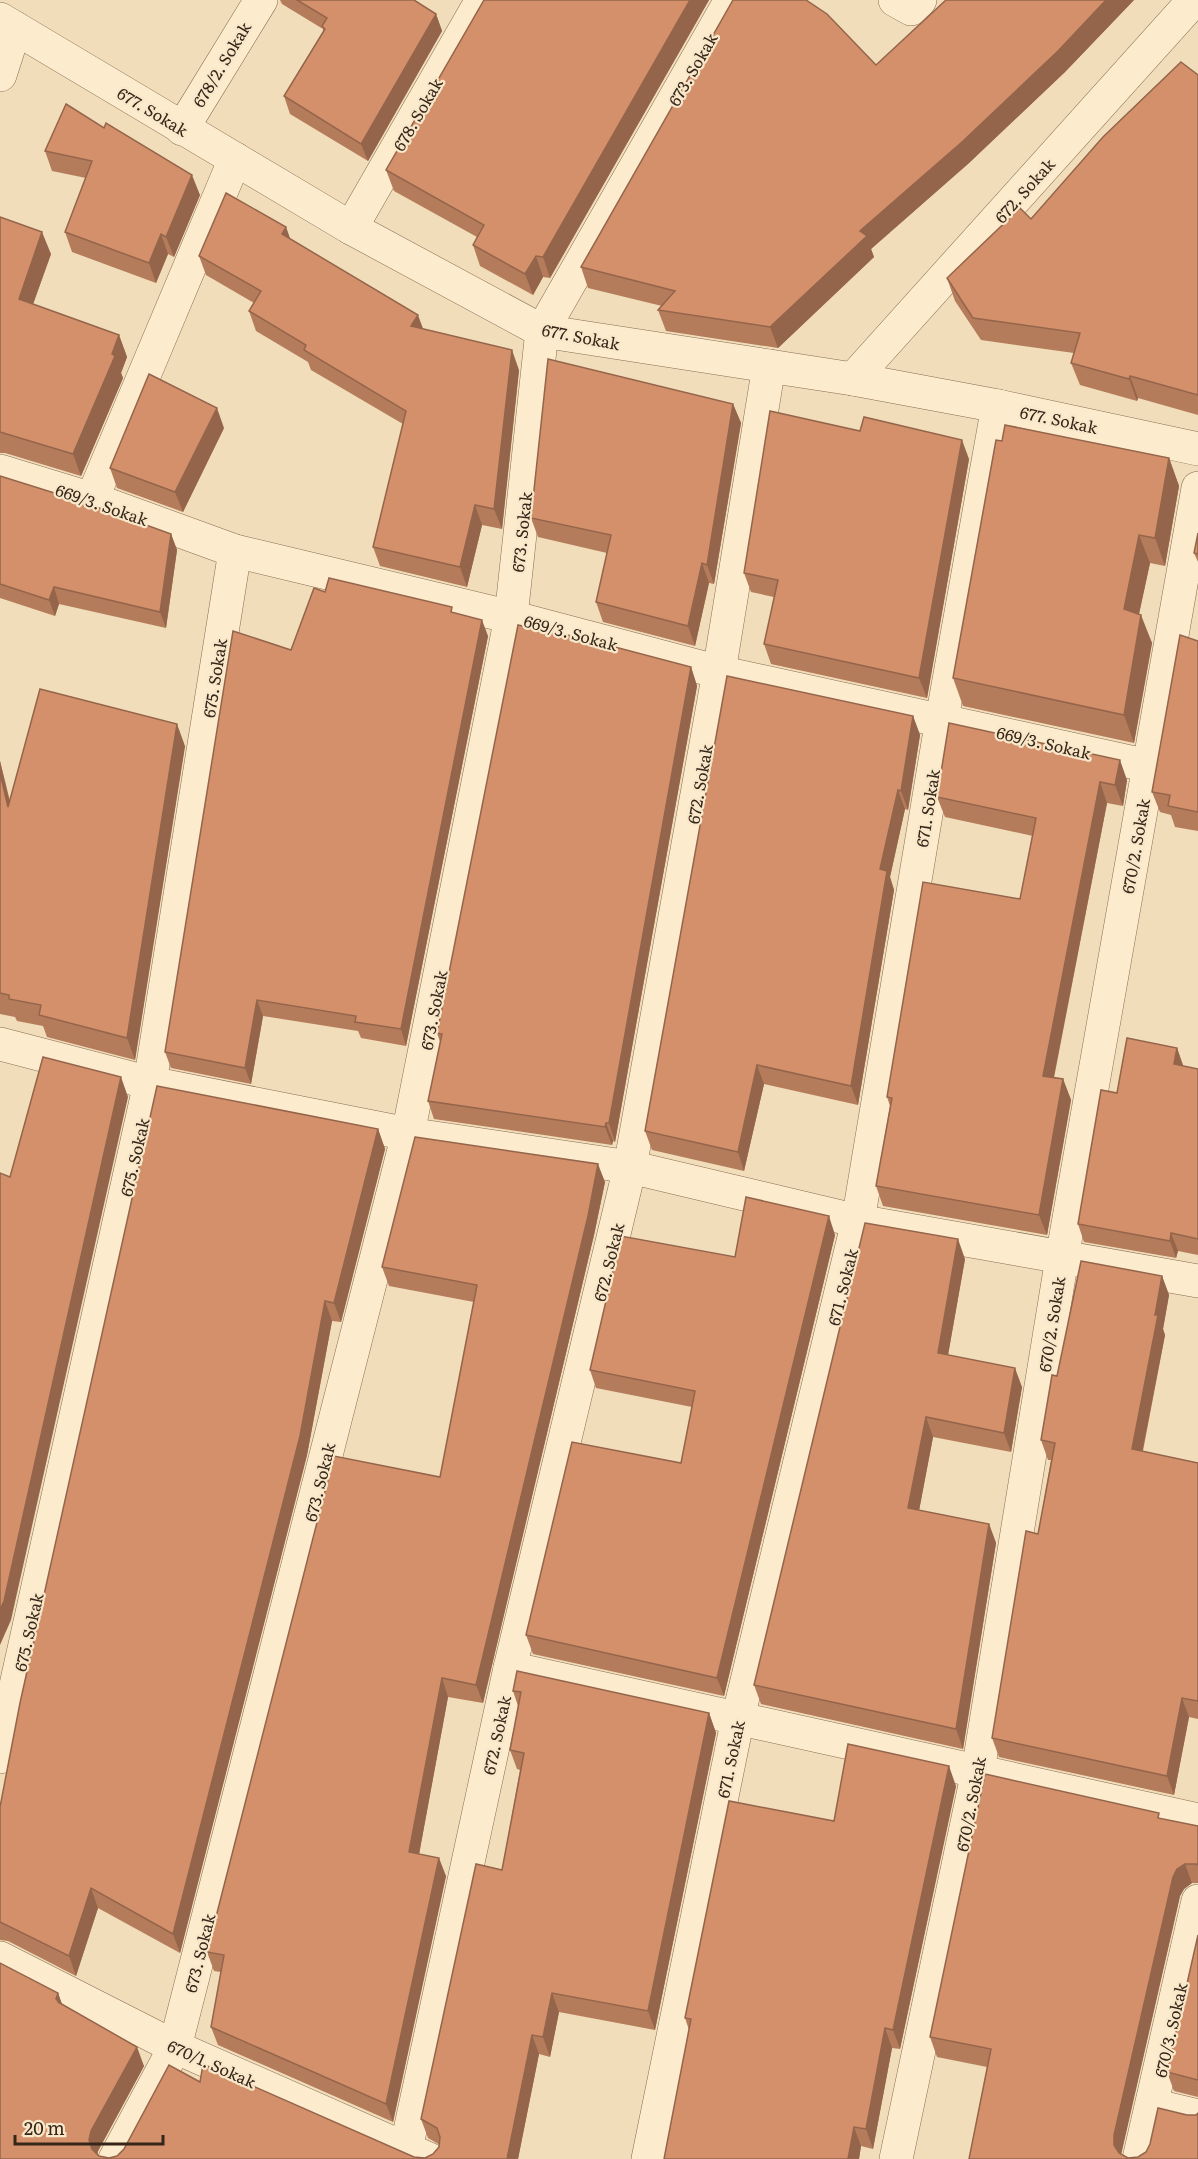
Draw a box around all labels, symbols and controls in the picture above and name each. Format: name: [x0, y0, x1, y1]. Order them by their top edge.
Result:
street label: 678/2. Sokak: [186, 17, 256, 111]
street label: 673. Sokak: [661, 28, 723, 110]
street label: 678. Sokak: [386, 73, 448, 155]
street label: 677. Sokak: [113, 80, 193, 142]
street label: 672. Sokak: [988, 152, 1060, 228]
street label: 677. Sokak: [540, 317, 622, 355]
street label: 677. Sokak: [1018, 399, 1100, 439]
street label: 669/3. Sokak: [53, 477, 152, 531]
street label: 673. Sokak: [505, 490, 537, 573]
street label: 669/3. Sokak: [521, 608, 621, 656]
street label: 675. Sokak: [196, 636, 232, 719]
street label: 669/3. Sokak: [994, 719, 1094, 765]
street label: 672. Sokak: [680, 742, 718, 826]
street label: 671. Sokak: [909, 767, 945, 849]
street label: 670/2. Sokak: [1115, 796, 1155, 895]
street label: 673. Sokak: [414, 968, 453, 1052]
street label: 675. Sokak: [113, 1115, 155, 1199]
street label: 672. Sokak: [587, 1220, 629, 1304]
street label: 671. Sokak: [821, 1246, 863, 1328]
street label: 670/2. Sokak: [1032, 1274, 1070, 1373]
street label: 673. Sokak: [298, 1440, 340, 1524]
street label: 675. Sokak: [7, 1590, 49, 1674]
street label: 672. Sokak: [476, 1693, 516, 1777]
street label: 671. Sokak: [710, 1718, 750, 1800]
street label: 670/2. Sokak: [949, 1754, 991, 1854]
street label: 673. Sokak: [178, 1911, 220, 1995]
street label: 670/3. Sokak: [1147, 1980, 1193, 2080]
street label: 670/1. Sokak: [164, 2033, 260, 2093]
scale bar: [15, 2108, 164, 2146]
text: 20 m: [24, 2114, 65, 2141]

